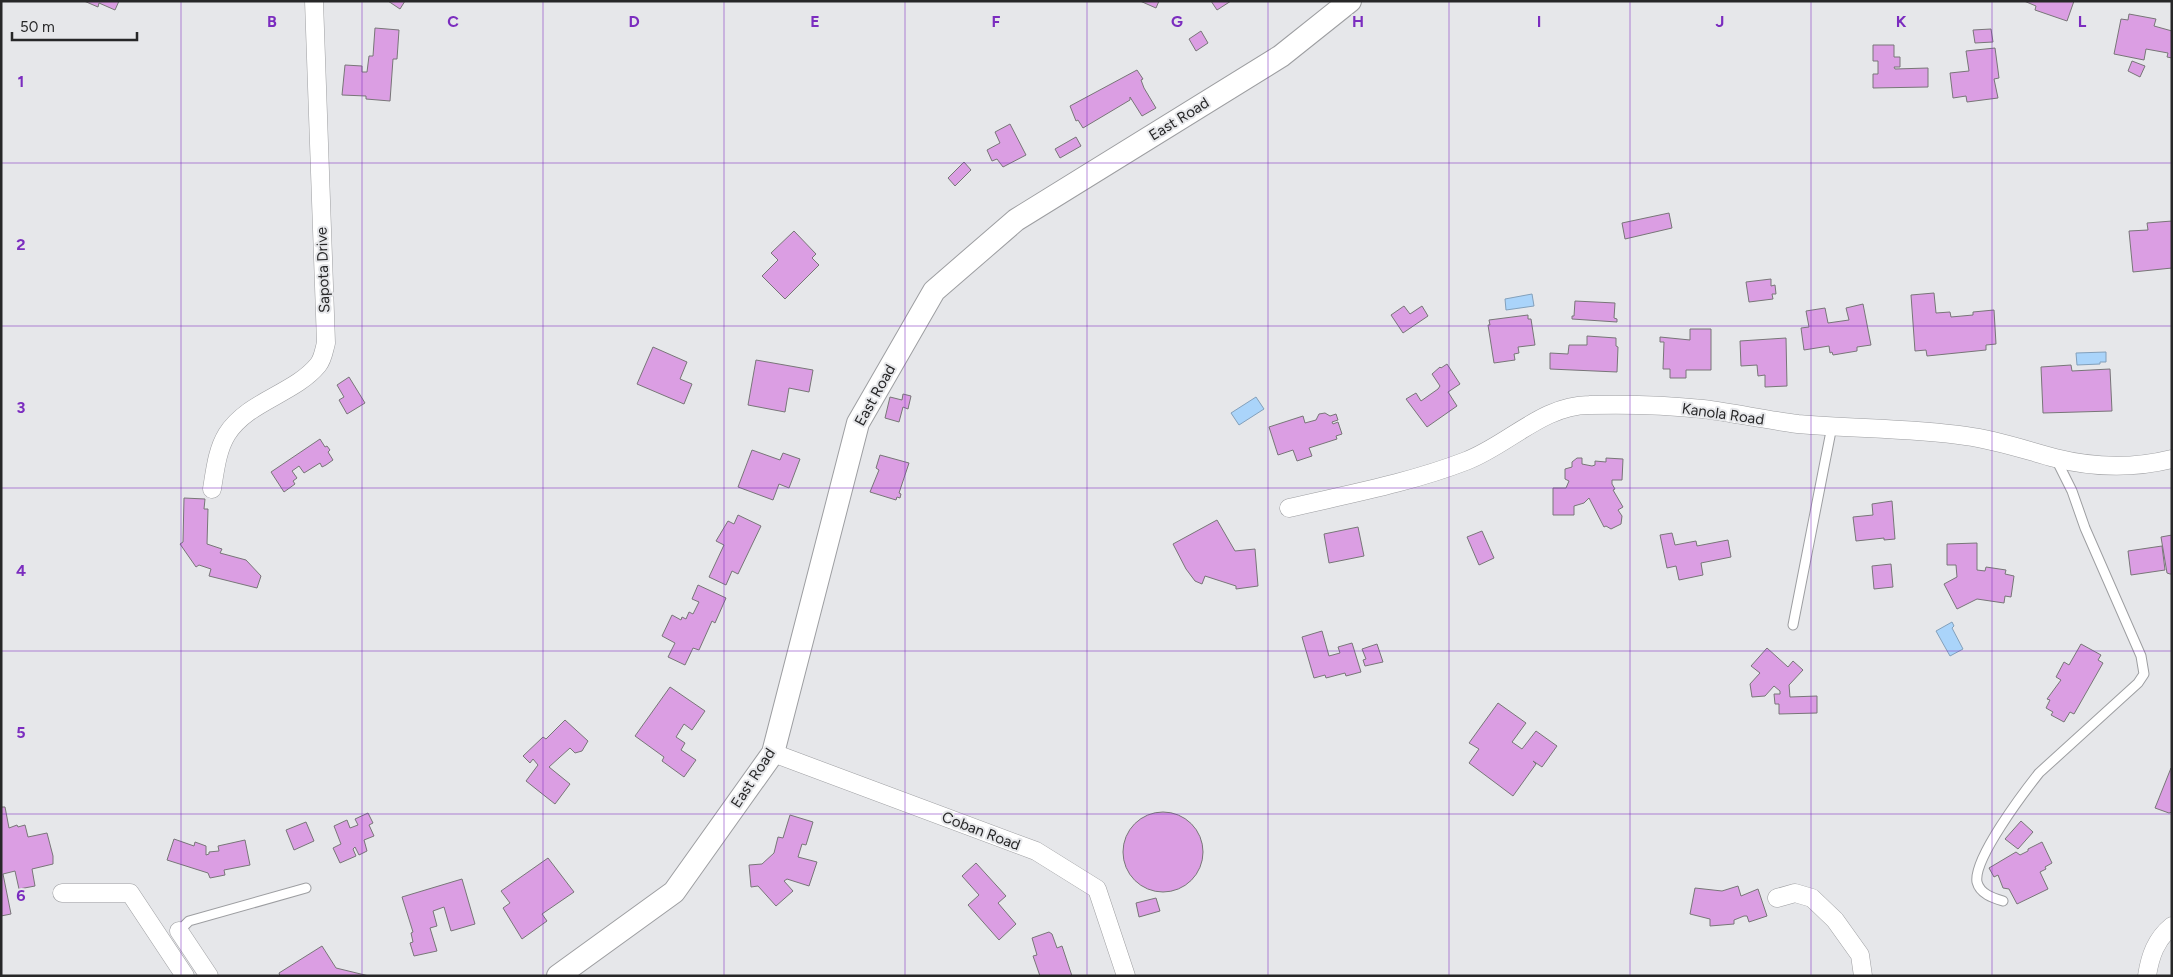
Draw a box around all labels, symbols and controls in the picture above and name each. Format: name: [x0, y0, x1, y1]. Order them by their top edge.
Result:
scale bar: [12, 10, 138, 42]
text: B: [267, 12, 277, 31]
text: C: [447, 12, 459, 31]
text: D: [628, 12, 640, 31]
text: E: [810, 12, 820, 31]
text: F: [992, 12, 1001, 31]
text: G: [1171, 12, 1183, 31]
text: H: [1352, 12, 1364, 31]
text: I: [1537, 12, 1541, 31]
text: J: [1716, 12, 1724, 31]
text: K: [1896, 12, 1907, 31]
text: L: [2078, 12, 2087, 31]
text: 50 m: [20, 18, 55, 36]
text: 1: [18, 72, 24, 91]
street label: East Road: [1146, 93, 1212, 145]
street label: Sapota Drive: [313, 227, 333, 313]
text: 2: [16, 235, 26, 254]
street label: East Road: [851, 361, 899, 429]
text: 3: [17, 398, 26, 417]
street label: Kanola Road: [1681, 399, 1765, 429]
text: 4: [16, 561, 26, 580]
text: 5: [16, 723, 26, 742]
street label: East Road: [727, 745, 779, 811]
street label: Coban Road: [939, 808, 1023, 854]
text: 6: [16, 886, 26, 905]

